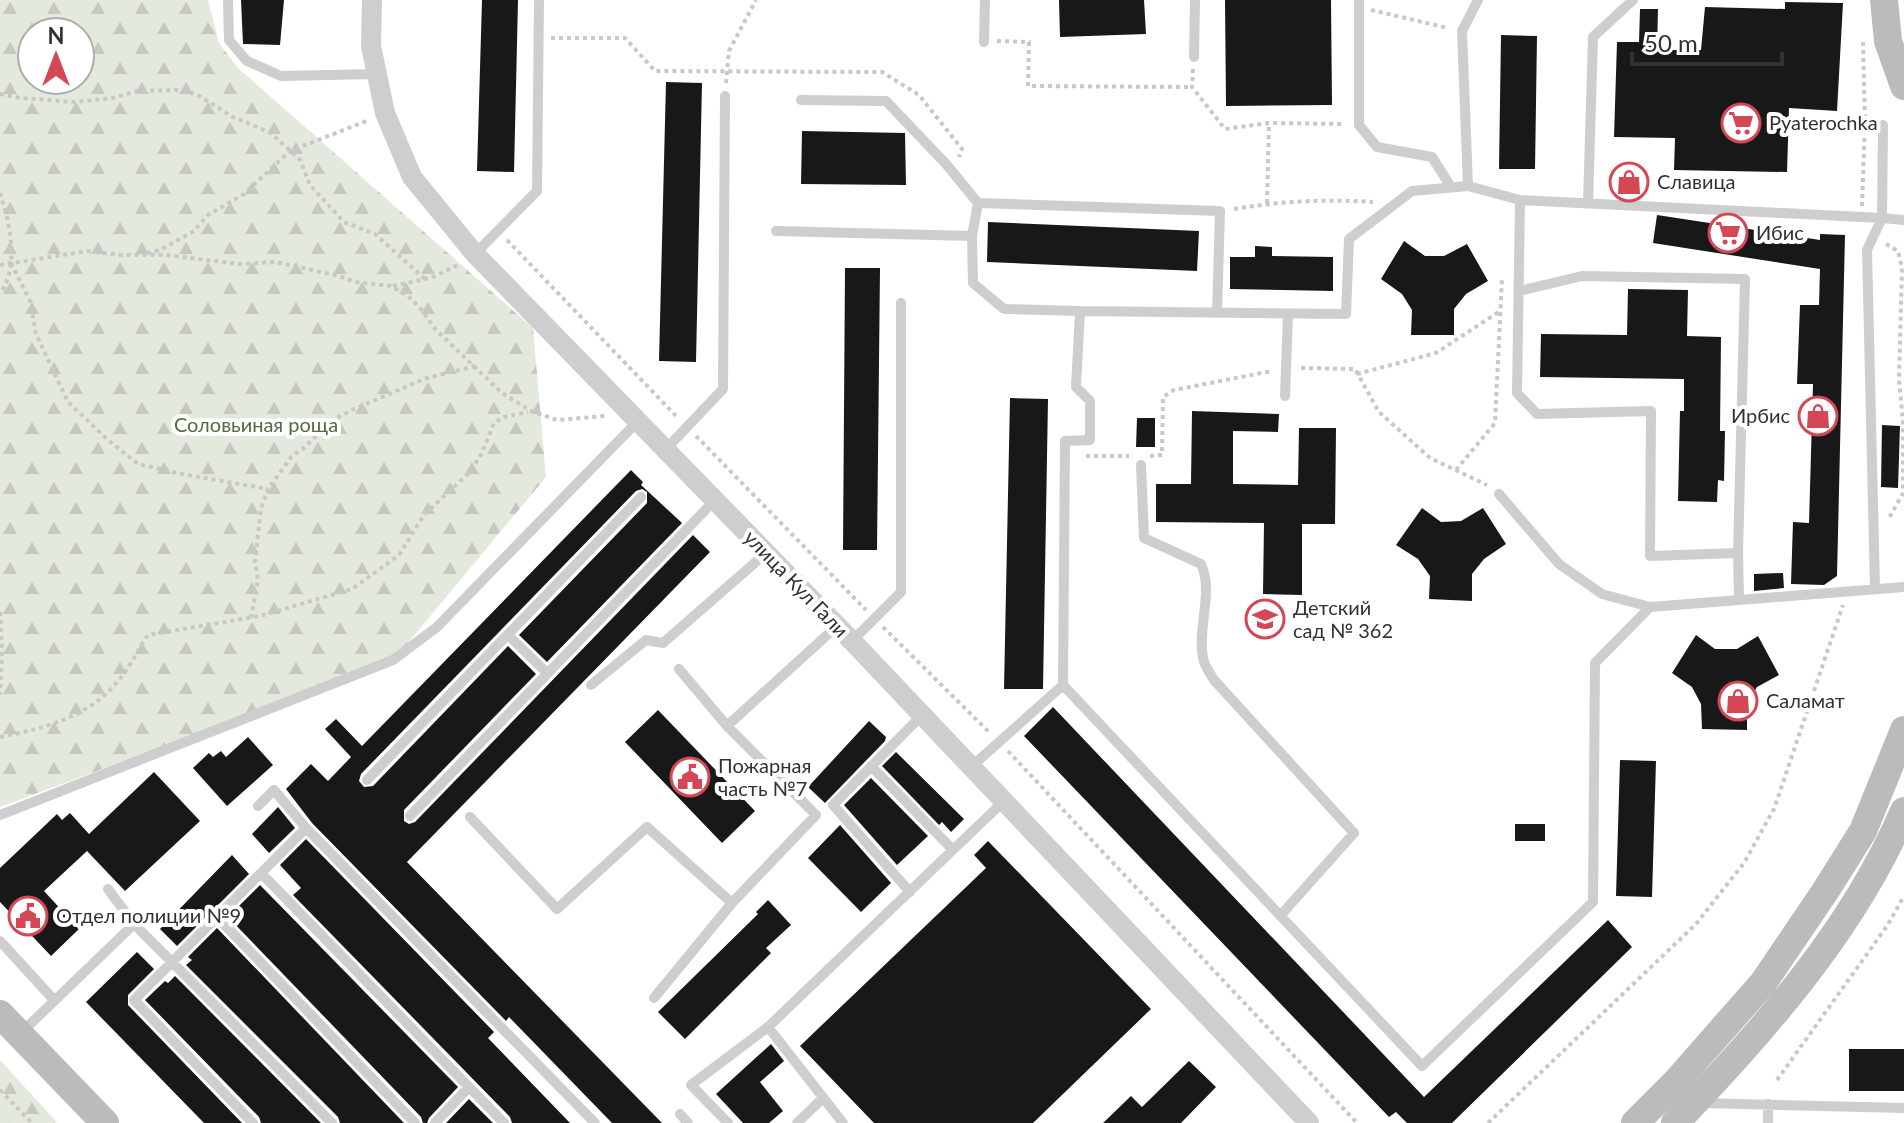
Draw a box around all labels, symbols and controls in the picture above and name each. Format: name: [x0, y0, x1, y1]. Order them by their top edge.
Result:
north arrow: [16, 16, 96, 96]
scale bar: [1632, 16, 1782, 66]
text: N: [48, 22, 64, 49]
text: 50 m: [1644, 28, 1698, 57]
supermarket icon: Pyaterochka: [1720, 102, 1762, 144]
place label: Pyaterochka: [1769, 110, 1878, 134]
shop icon: Славица: [1608, 161, 1650, 203]
place label: Славица: [1657, 169, 1735, 193]
supermarket icon: Ибис: [1707, 212, 1749, 254]
place label: Ибис: [1756, 220, 1804, 244]
shop icon: Ирбис: [1797, 395, 1839, 437]
place label: Ирбис: [1731, 403, 1790, 427]
park label: Соловьиная роща: [174, 412, 338, 436]
street label: улица Кул Гали: [740, 525, 854, 642]
place label: Детский сад № 362: [1293, 595, 1393, 642]
school or university icon: Детский сад № 362: [1244, 598, 1286, 640]
shop icon: Саламат: [1717, 680, 1759, 722]
place label: Саламат: [1766, 688, 1845, 712]
place label: Пожарная часть №7: [718, 753, 811, 800]
public building icon: Пожарная часть №7: [669, 756, 711, 798]
public building icon: Отдел полиции №9: [7, 895, 49, 937]
place label: Отдел полиции №9: [56, 903, 241, 927]

